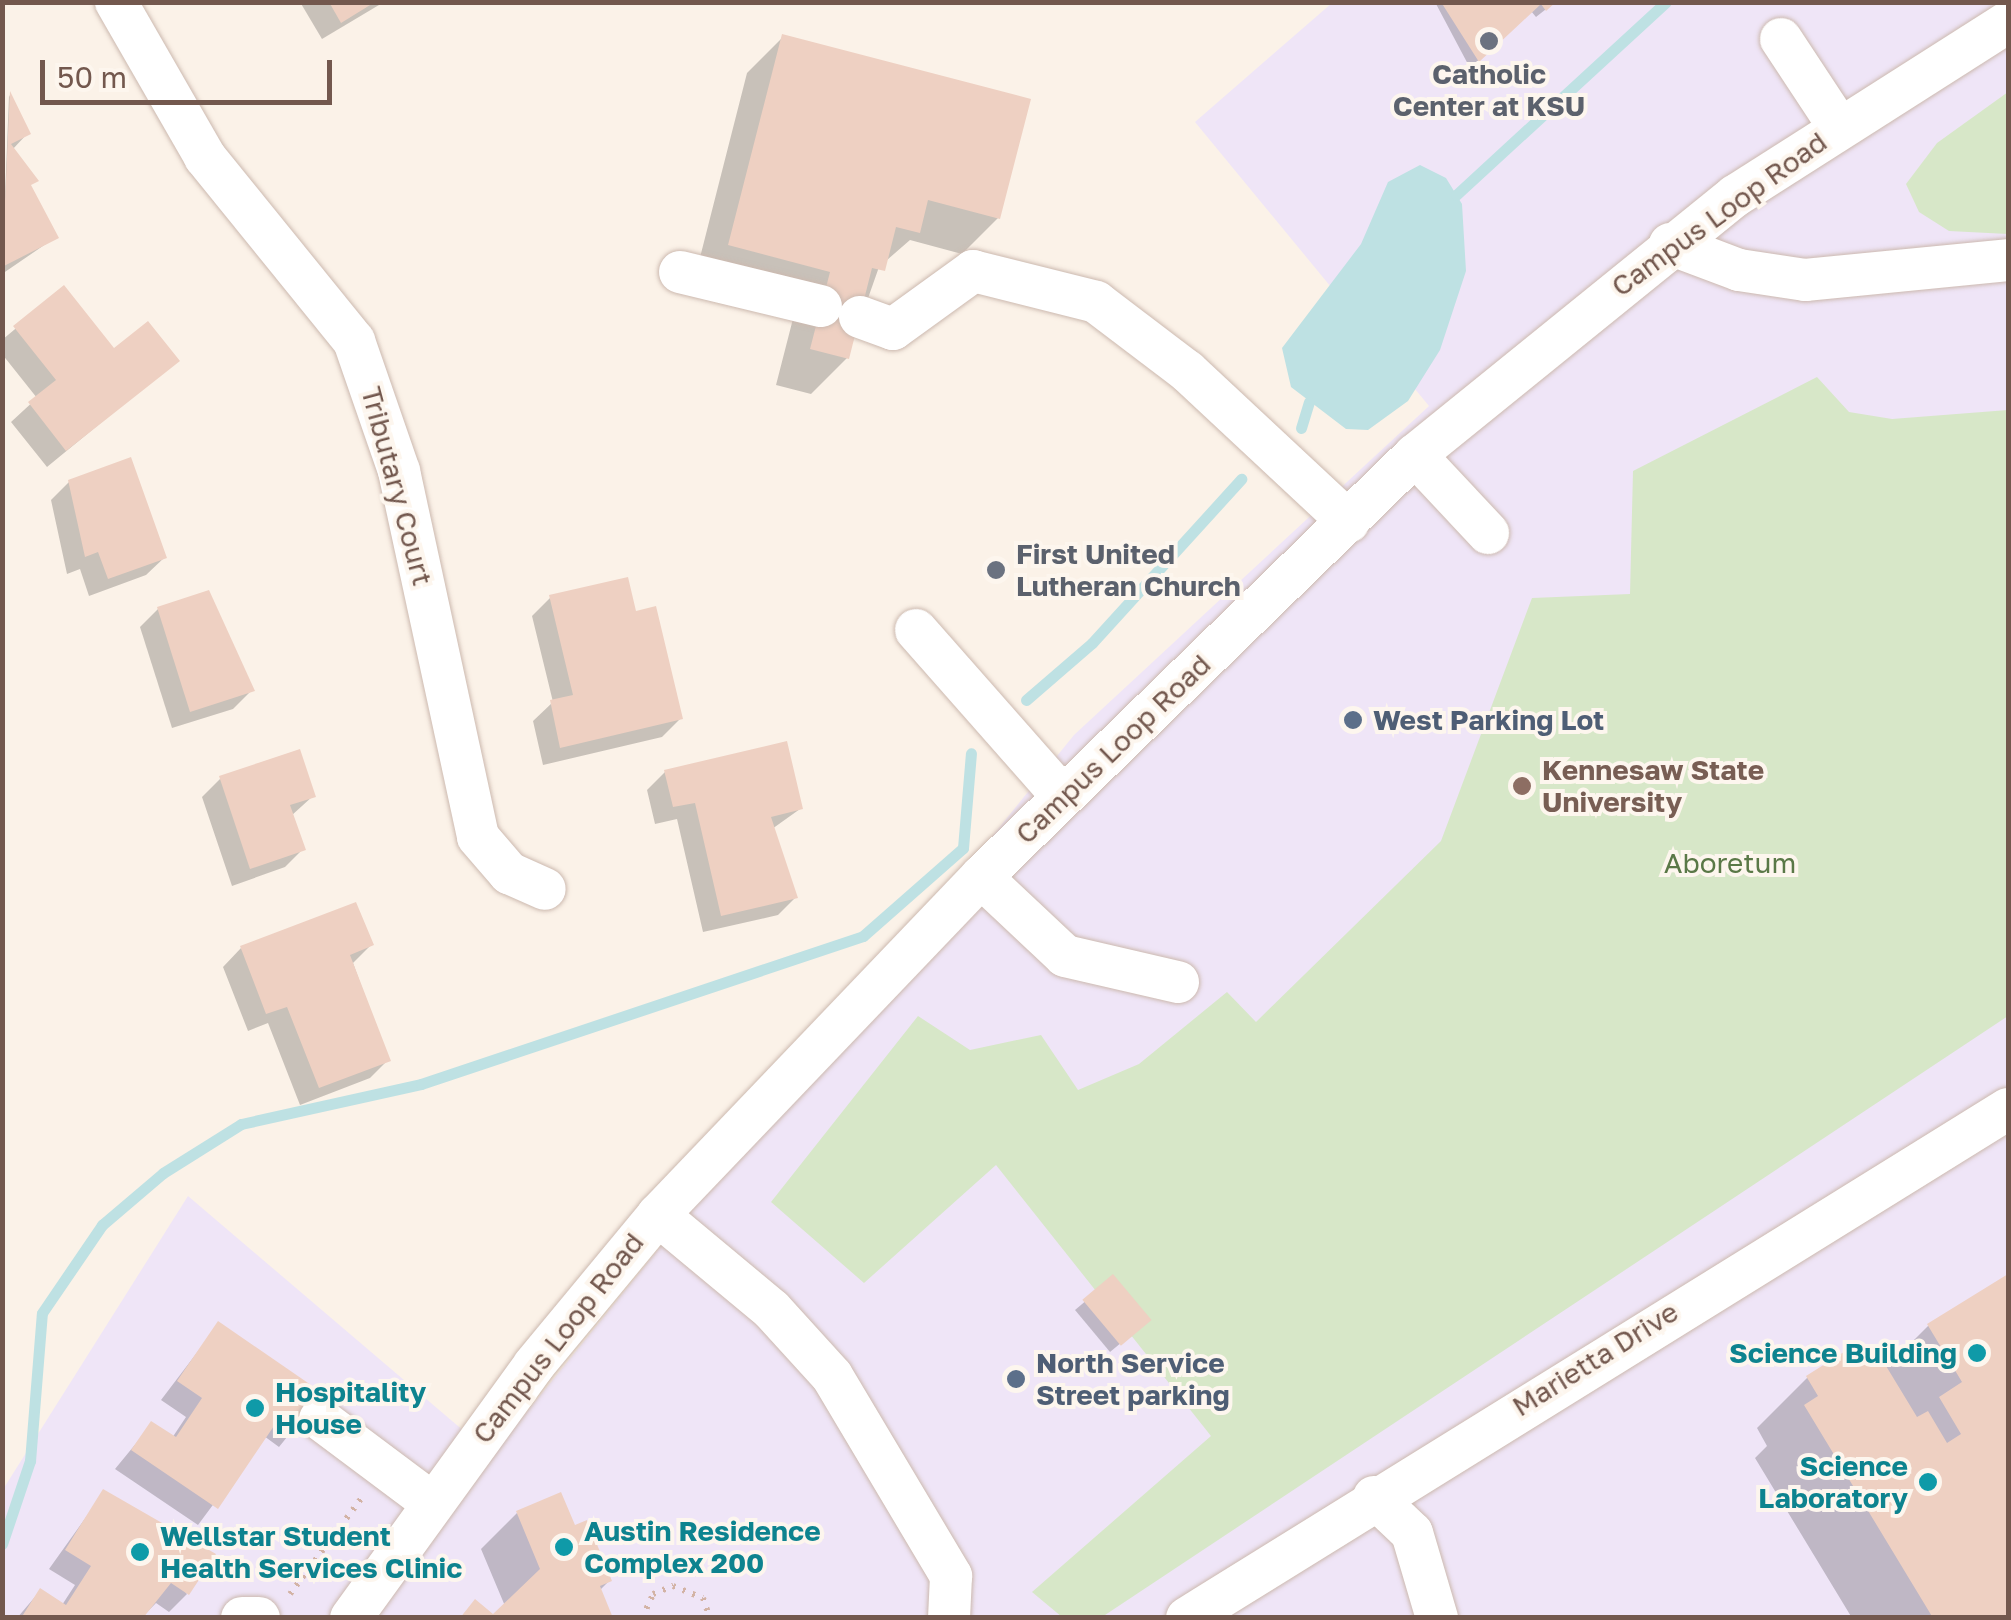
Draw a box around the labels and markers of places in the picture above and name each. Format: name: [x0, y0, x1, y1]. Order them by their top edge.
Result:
marker: Catholic Center at KSU: [1478, 30, 1500, 52]
place label: Catholic Center at KSU: [1393, 57, 1585, 123]
place label: First United Lutheran Church: [1016, 537, 1241, 603]
marker: First United Lutheran Church: [985, 559, 1007, 581]
place label: West Parking Lot: [1373, 703, 1604, 737]
marker: West Parking Lot: [1342, 709, 1364, 731]
place label: Kennesaw State University: [1542, 753, 1764, 819]
marker: Kennesaw State University: [1511, 775, 1533, 797]
place label: Science Building: [1729, 1336, 1957, 1370]
marker: Science Building: [1966, 1342, 1988, 1364]
place label: North Service Street parking: [1036, 1346, 1230, 1412]
marker: North Service Street parking: [1005, 1368, 1027, 1390]
place label: Hospitality House: [275, 1375, 426, 1441]
marker: Hospitality House: [244, 1397, 266, 1419]
place label: Science Laboratory: [1758, 1449, 1908, 1515]
marker: Science Laboratory: [1917, 1471, 1939, 1493]
place label: Austin Residence Complex 200: [584, 1514, 821, 1580]
place label: Wellstar Student Health Services Clinic: [160, 1519, 462, 1585]
marker: Austin Residence Complex 200: [553, 1536, 575, 1558]
marker: Wellstar Student Health Services Clinic: [129, 1541, 151, 1563]

